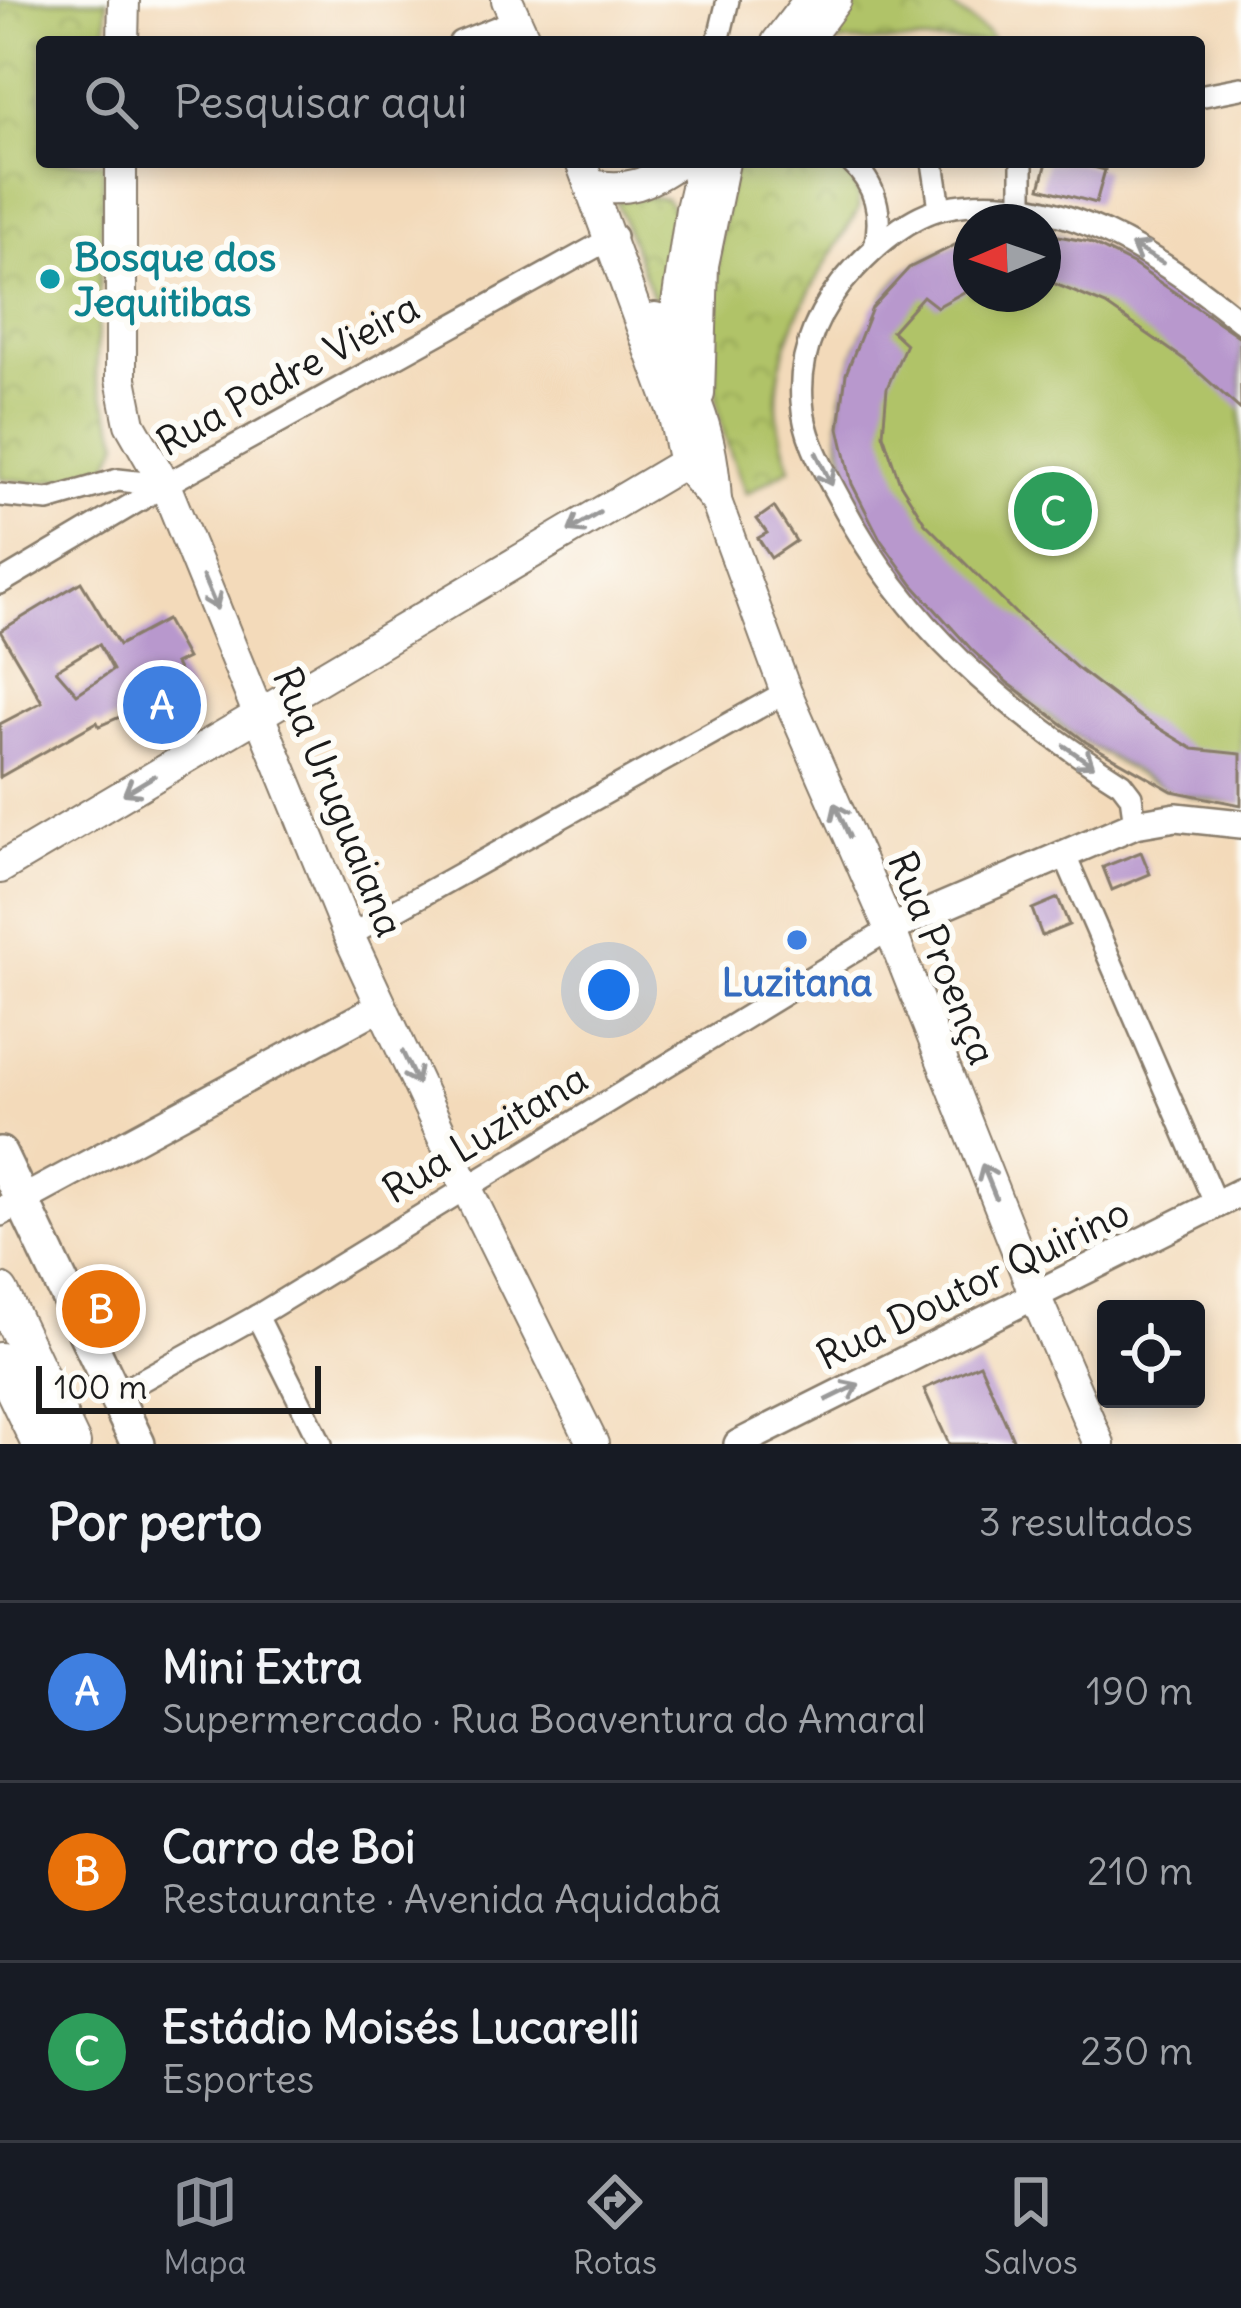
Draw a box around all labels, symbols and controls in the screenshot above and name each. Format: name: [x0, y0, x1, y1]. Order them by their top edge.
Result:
search box: [36, 36, 1205, 168]
icon: search: [78, 69, 144, 135]
text: Pesquisar aqui: [174, 74, 467, 130]
north arrow: [953, 204, 1061, 312]
place label: Bosque dos Jequitibas: [74, 233, 276, 327]
one-way arrow: [1130, 241, 1165, 265]
marker: Bosque dos Jequitibas: [37, 266, 63, 292]
street label: Rua Padre Vieira: [148, 283, 428, 467]
one-way arrow: [814, 450, 836, 486]
pin: C: [1014, 466, 1092, 556]
one-way arrow: [567, 511, 602, 535]
one-way arrow: [201, 574, 222, 611]
pin: A: [123, 660, 201, 750]
street label: Rua Uruguaiana: [262, 660, 414, 944]
one-way arrow: [1062, 743, 1095, 768]
one-way arrow: [123, 773, 157, 797]
one-way arrow: [830, 803, 852, 839]
street label: Rua Proença: [877, 844, 1007, 1072]
marker: Luzitana: [784, 927, 810, 953]
place label: Luzitana: [721, 958, 873, 1007]
your location: [579, 960, 639, 1020]
one-way arrow: [401, 1049, 423, 1085]
street label: Rua Luzitana: [374, 1054, 596, 1214]
one-way arrow: [977, 1163, 999, 1200]
street label: Rua Doutor Quirino: [809, 1187, 1137, 1381]
pin: B: [62, 1264, 140, 1354]
map controls: [1097, 1300, 1205, 1408]
button: locate: [1097, 1300, 1205, 1408]
scale bar: [36, 1360, 321, 1413]
text: 100 m: [54, 1366, 147, 1408]
one-way arrow: [825, 1380, 860, 1403]
text: Por perto: [48, 1490, 262, 1554]
text: 3 resultados: [979, 1498, 1193, 1547]
text: Mini Extra: [162, 1639, 362, 1695]
text: A: [74, 1667, 100, 1716]
text: 190 m: [1086, 1667, 1193, 1716]
text: Supermercado · Rua Boaventura do Amaral: [162, 1695, 926, 1744]
text: Carro de Boi: [162, 1819, 415, 1875]
text: B: [74, 1847, 100, 1896]
text: 210 m: [1087, 1847, 1193, 1896]
text: Restaurante · Avenida Aquidabã: [162, 1875, 721, 1924]
text: Estádio Moisés Lucarelli: [162, 1999, 639, 2055]
text: C: [74, 2027, 100, 2076]
text: 230 m: [1080, 2027, 1193, 2076]
text: Esportes: [162, 2055, 314, 2104]
tab: Mapa: [163, 2169, 246, 2283]
tab: Rotas: [573, 2169, 657, 2283]
tab: Salvos: [984, 2169, 1078, 2283]

